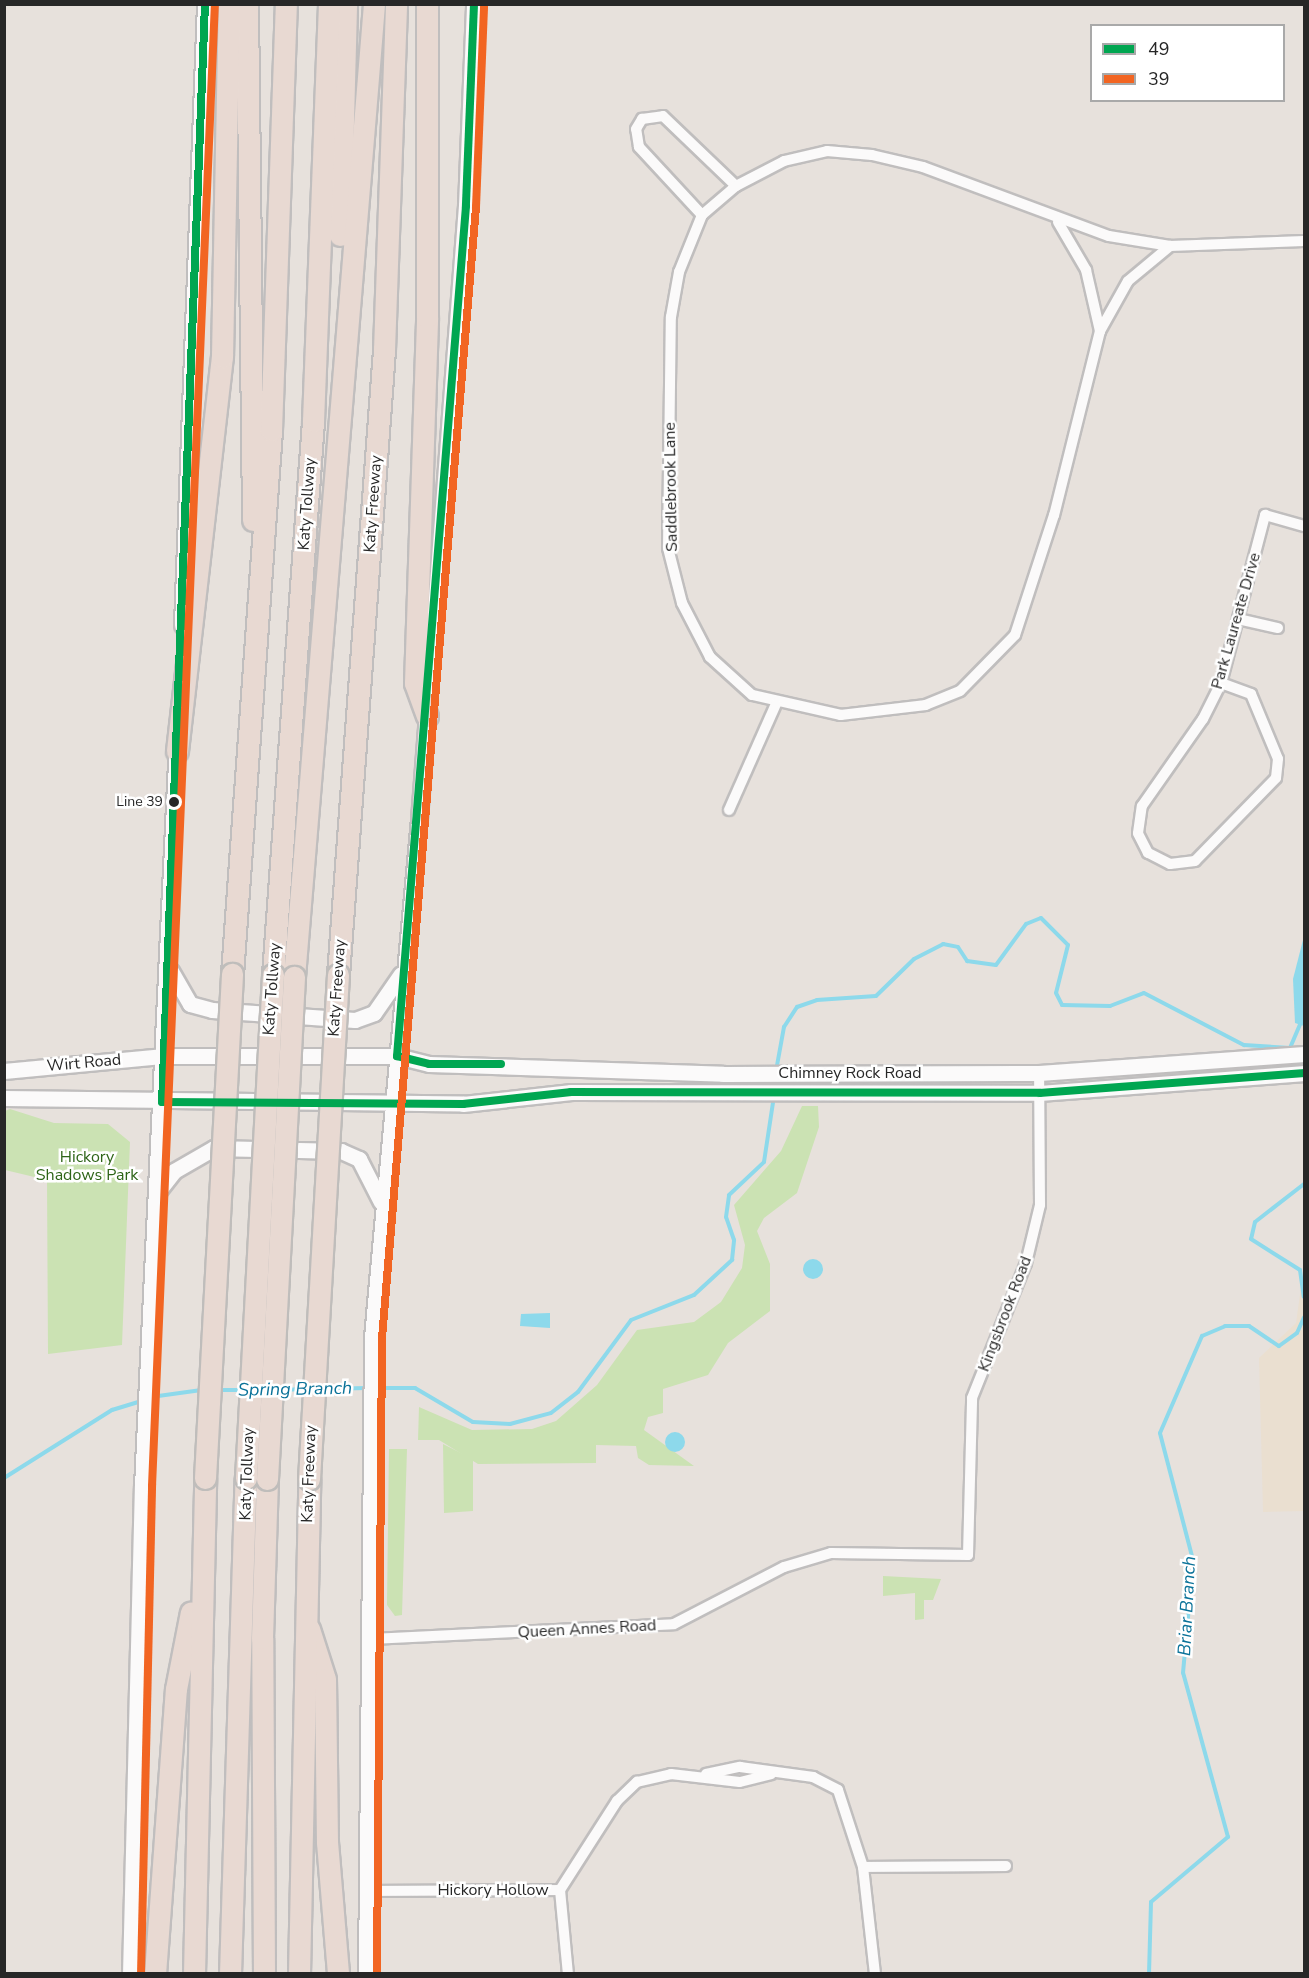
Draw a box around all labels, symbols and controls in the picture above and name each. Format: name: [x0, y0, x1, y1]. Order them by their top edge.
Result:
legend: [1090, 24, 1285, 102]
text: 49: [1148, 37, 1170, 61]
text: 39: [1148, 67, 1170, 91]
street label: Saddlebrook Lane: [660, 422, 682, 552]
street label: Katy Freeway: [360, 455, 386, 553]
street label: Katy Tollway: [294, 457, 320, 551]
street label: Park Laureate Drive: [1207, 551, 1265, 691]
place label: Line 39: [116, 794, 163, 810]
marker: Line 39: [168, 796, 180, 808]
street label: Katy Freeway: [324, 939, 350, 1037]
street label: Katy Tollway: [259, 942, 285, 1036]
street label: Wirt Road: [46, 1050, 122, 1076]
street label: Chimney Rock Road: [778, 1063, 922, 1083]
park label: Hickory Shadows Park: [36, 1147, 138, 1185]
street label: Kingsbrook Road: [974, 1254, 1036, 1374]
water label: Spring Branch: [238, 1377, 352, 1401]
street label: Katy Freeway: [298, 1425, 320, 1523]
street label: Katy Tollway: [236, 1427, 258, 1521]
water label: Briar Branch: [1174, 1555, 1200, 1657]
street label: Queen Annes Road: [517, 1616, 657, 1642]
street label: Hickory Hollow: [437, 1880, 549, 1900]

